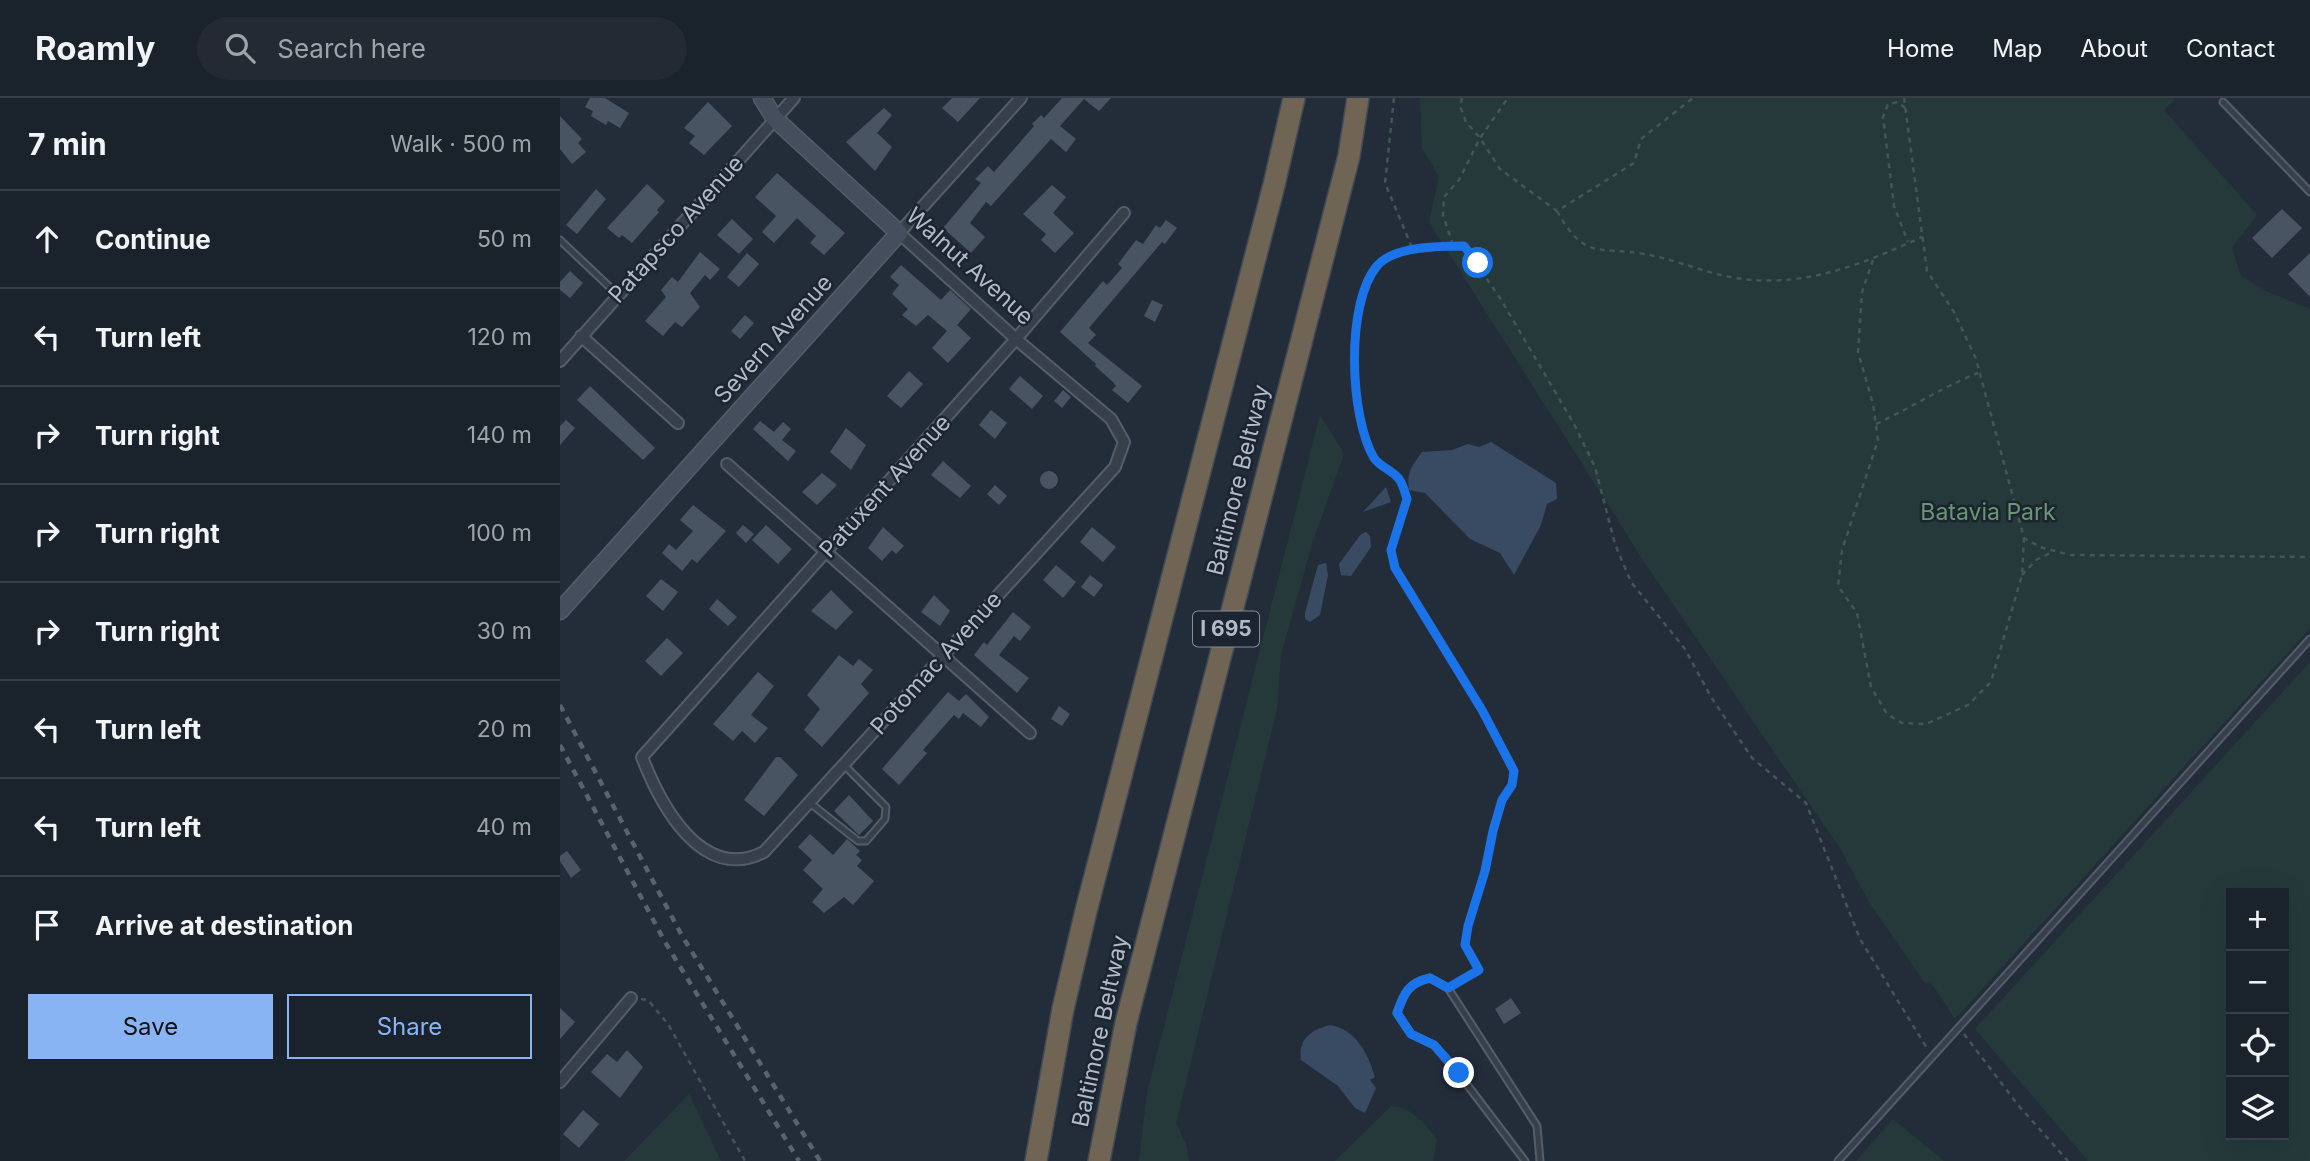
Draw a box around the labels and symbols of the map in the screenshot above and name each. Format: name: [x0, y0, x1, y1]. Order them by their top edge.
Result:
street label: Patapsco Avenue: [603, 150, 749, 308]
street label: Walnut Avenue: [900, 201, 1040, 331]
route start: [1462, 247, 1493, 278]
street label: Severn Avenue: [708, 269, 838, 409]
street label: Baltimore Beltway: [1201, 382, 1275, 578]
street label: Patuxent Avenue: [814, 409, 956, 563]
park label: Batavia Park: [1920, 498, 2056, 526]
street label: Potomac Avenue: [864, 586, 1008, 740]
road number: I 695: [1193, 612, 1259, 646]
street label: Baltimore Beltway: [1066, 932, 1134, 1130]
route end: [1443, 1057, 1474, 1088]

